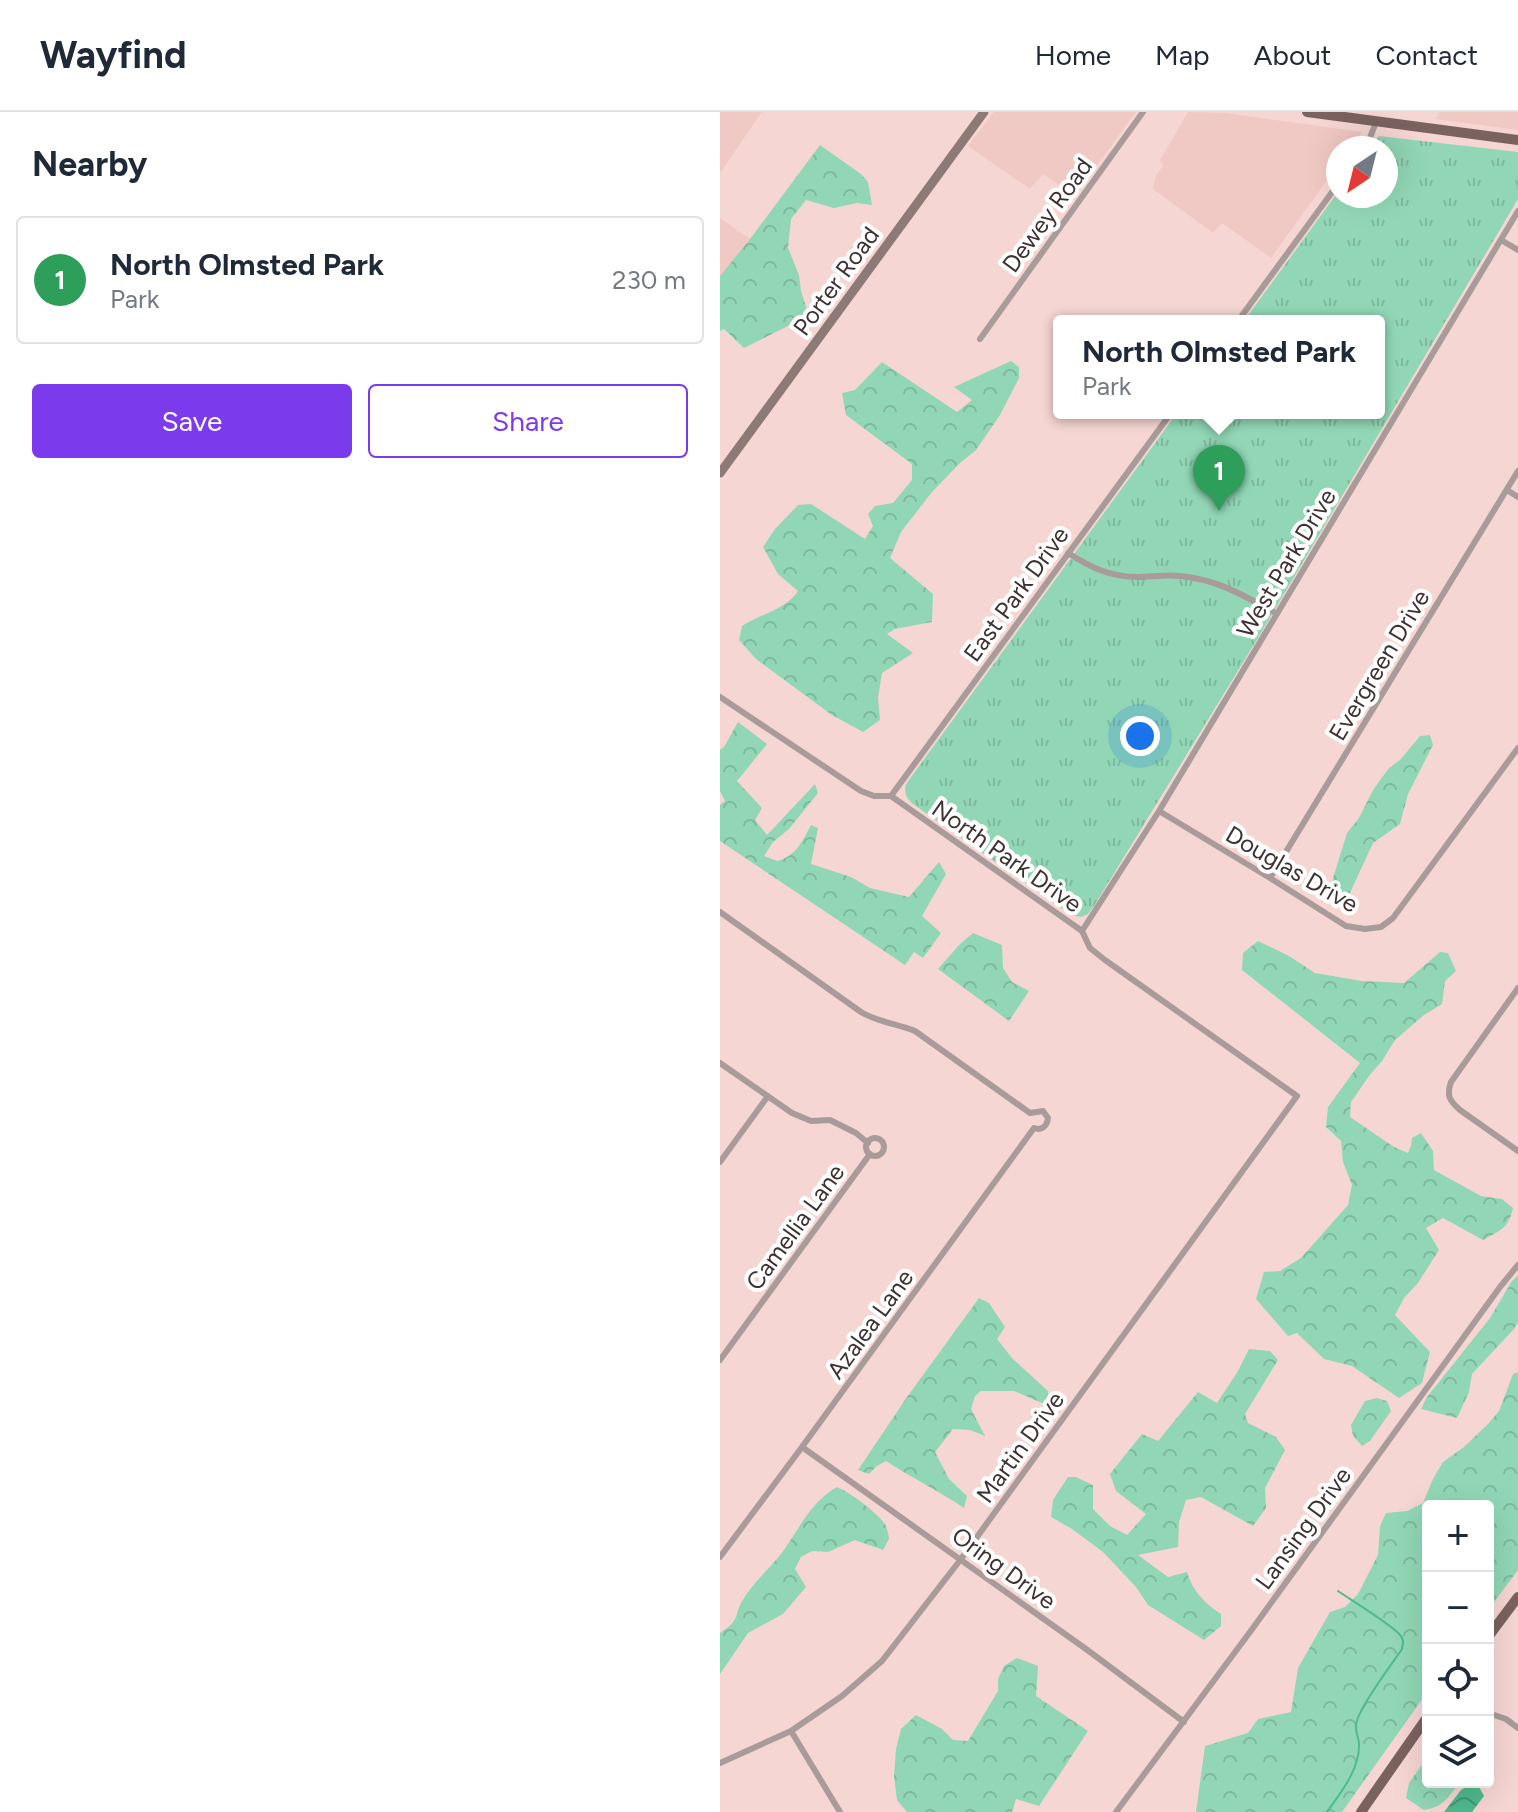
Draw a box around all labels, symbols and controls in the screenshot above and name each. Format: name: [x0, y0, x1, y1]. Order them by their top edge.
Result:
text: Wayfind: [40, 32, 187, 78]
text: Home: [1035, 38, 1111, 72]
text: Map: [1155, 38, 1210, 72]
text: About: [1254, 38, 1331, 72]
text: Contact: [1375, 38, 1478, 72]
north arrow: [1326, 136, 1398, 208]
text: Nearby: [32, 144, 147, 185]
street label: Dewey Road: [996, 152, 1098, 278]
street label: Porter Road: [787, 221, 885, 341]
text: North Olmsted Park: [110, 246, 384, 283]
text: 1: [55, 264, 65, 296]
text: 230 m: [612, 264, 686, 296]
text: Park: [110, 283, 159, 315]
popup: [1053, 315, 1385, 419]
text: North Olmsted Park: [1082, 333, 1356, 370]
text: Park: [1082, 370, 1131, 402]
button: Save: [32, 384, 352, 458]
button: Share: [368, 384, 688, 458]
pin: 1: [1193, 445, 1245, 511]
street label: West Park Drive: [1230, 483, 1342, 643]
street label: East Park Drive: [957, 521, 1075, 667]
street label: Evergreen Drive: [1323, 584, 1435, 746]
your location: [1120, 716, 1160, 756]
street label: North Park Drive: [927, 794, 1087, 918]
street label: Douglas Drive: [1221, 819, 1363, 919]
street label: Camellia Lane: [740, 1158, 850, 1296]
street label: Azalea Lane: [821, 1264, 919, 1384]
street label: Martin Drive: [970, 1386, 1070, 1508]
street label: Lansing Drive: [1249, 1461, 1357, 1595]
map controls: [1422, 1500, 1494, 1788]
button: +: [1422, 1500, 1494, 1572]
street label: Oring Drive: [946, 1521, 1062, 1615]
button: −: [1422, 1572, 1494, 1644]
button: locate: [1422, 1644, 1494, 1716]
button: layers: [1422, 1716, 1494, 1788]

